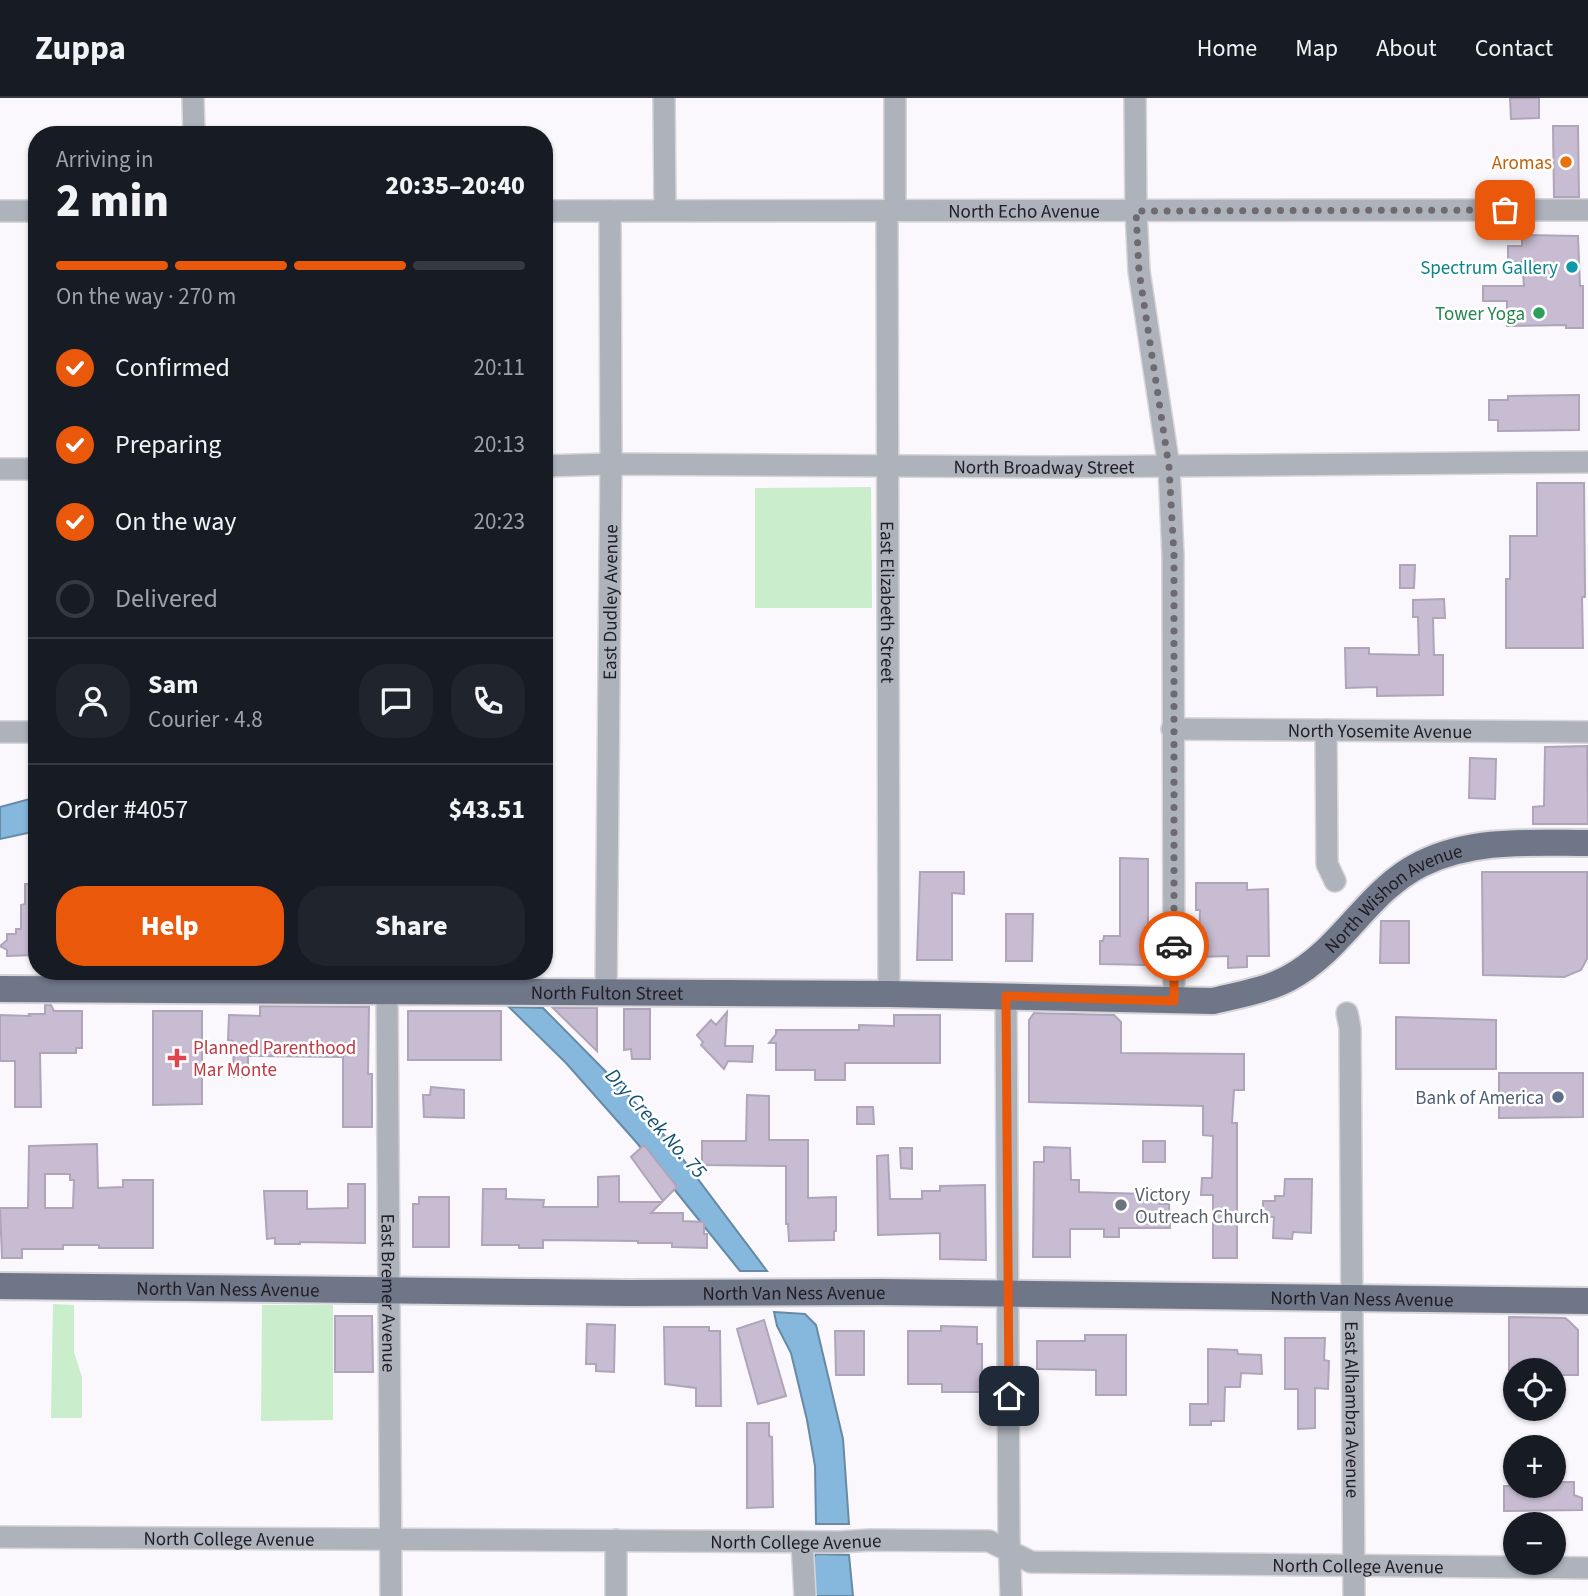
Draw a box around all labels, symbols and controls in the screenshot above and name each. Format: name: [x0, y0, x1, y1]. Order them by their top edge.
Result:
text: Zuppa: [35, 25, 126, 72]
text: Home: [1197, 31, 1257, 66]
text: Map: [1295, 31, 1338, 66]
text: About: [1376, 31, 1437, 66]
text: Contact: [1475, 31, 1553, 66]
text: Arriving in: [56, 143, 154, 176]
place label: Aromas: [1492, 150, 1552, 177]
marker: Aromas: [1558, 154, 1574, 170]
text: 20:35–20:40: [385, 167, 525, 204]
text: 2 min: [56, 169, 169, 234]
pin: [1475, 180, 1535, 240]
icon: bag: [1486, 191, 1524, 229]
street label: North Echo Avenue: [948, 198, 1100, 226]
place label: Spectrum Gallery: [1420, 255, 1558, 282]
marker: Spectrum Gallery: [1564, 259, 1580, 275]
text: On the way · 270 m: [56, 280, 236, 313]
place label: Tower Yoga: [1435, 301, 1525, 328]
marker: Tower Yoga: [1531, 305, 1547, 321]
icon: check: [56, 349, 94, 387]
text: Confirmed: [115, 349, 230, 386]
text: 20:11: [474, 351, 525, 384]
icon: check: [56, 426, 94, 464]
text: Preparing: [115, 426, 221, 463]
text: 20:13: [474, 428, 525, 461]
street label: North Broadway Street: [953, 454, 1135, 482]
icon: check: [56, 503, 94, 541]
text: On the way: [115, 503, 236, 540]
text: 20:23: [474, 505, 525, 538]
street label: East Elizabeth Street: [873, 521, 900, 684]
street label: East Dudley Avenue: [597, 524, 625, 680]
text: Delivered: [115, 580, 218, 617]
button: person: [56, 664, 130, 738]
button: chat: [359, 664, 433, 738]
button: phone: [451, 664, 525, 738]
text: Sam: [148, 666, 198, 703]
text: Courier · 4.8: [148, 703, 263, 736]
street label: North Yosemite Avenue: [1288, 718, 1472, 746]
text: Order #4057: [56, 791, 188, 828]
text: $43.51: [449, 791, 525, 828]
street label: North Wishon Avenue: [1319, 838, 1465, 960]
button: Help: [56, 886, 284, 966]
button: Share: [298, 886, 525, 966]
courier: [1139, 911, 1209, 981]
icon: car: [1155, 927, 1193, 965]
street label: North Fulton Street: [531, 980, 684, 1008]
place label: Planned Parenthood Mar Monte: [193, 1035, 356, 1084]
marker: Planned Parenthood Mar Monte: [167, 1048, 187, 1068]
water label: Dry Creek No. 75: [598, 1061, 714, 1185]
place label: Bank of America: [1415, 1085, 1544, 1112]
marker: Bank of America: [1550, 1089, 1566, 1105]
place label: Victory Outreach Church: [1135, 1182, 1269, 1231]
marker: Victory Outreach Church: [1113, 1197, 1129, 1213]
street label: East Bremer Avenue: [373, 1214, 402, 1372]
street label: North Van Ness Avenue: [136, 1276, 320, 1305]
street label: North Van Ness Avenue: [702, 1280, 886, 1308]
street label: North Van Ness Avenue: [1270, 1285, 1454, 1314]
street label: East Alhambra Avenue: [1337, 1321, 1365, 1498]
map controls: [1503, 1358, 1566, 1575]
button: locate: [1503, 1358, 1566, 1421]
pin: [979, 1366, 1039, 1426]
icon: home: [990, 1377, 1028, 1415]
button: +: [1503, 1435, 1566, 1498]
button: −: [1503, 1512, 1566, 1575]
street label: North College Avenue: [143, 1526, 315, 1554]
street label: North College Avenue: [710, 1528, 882, 1557]
street label: North College Avenue: [1272, 1553, 1444, 1581]

